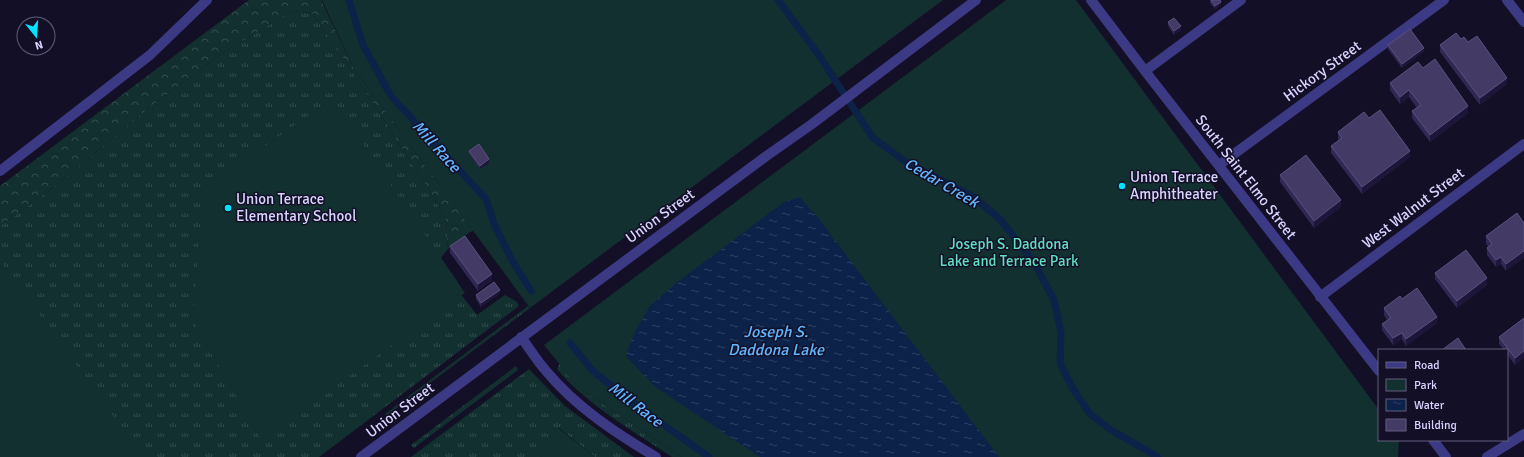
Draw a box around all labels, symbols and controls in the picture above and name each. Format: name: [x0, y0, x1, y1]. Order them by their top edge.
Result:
north arrow: [16, 16, 56, 56]
street label: Hickory Street: [1280, 37, 1364, 105]
text: N: [33, 38, 44, 52]
street label: South Saint Elmo Street: [1192, 111, 1300, 243]
water label: Mill Race: [408, 117, 465, 178]
water label: Cedar Creek: [901, 153, 984, 213]
street label: West Walnut Street: [1358, 164, 1468, 252]
place label: Union Terrace Amphitheater: [1130, 168, 1218, 203]
marker: Union Terrace Amphitheater: [1117, 181, 1127, 191]
street label: Union Street: [622, 185, 698, 247]
place label: Union Terrace Elementary School: [236, 190, 357, 225]
marker: Union Terrace Elementary School: [223, 203, 233, 213]
park label: Joseph S. Daddona Lake and Terrace Park: [939, 235, 1079, 270]
water label: Joseph S. Daddona Lake: [728, 322, 825, 360]
legend: [1378, 349, 1508, 441]
text: Road: [1414, 358, 1440, 373]
water label: Mill Race: [604, 378, 667, 432]
text: Park: [1414, 378, 1437, 393]
street label: Union Street: [362, 379, 438, 441]
text: Water: [1414, 398, 1445, 413]
text: Building: [1414, 418, 1457, 433]

